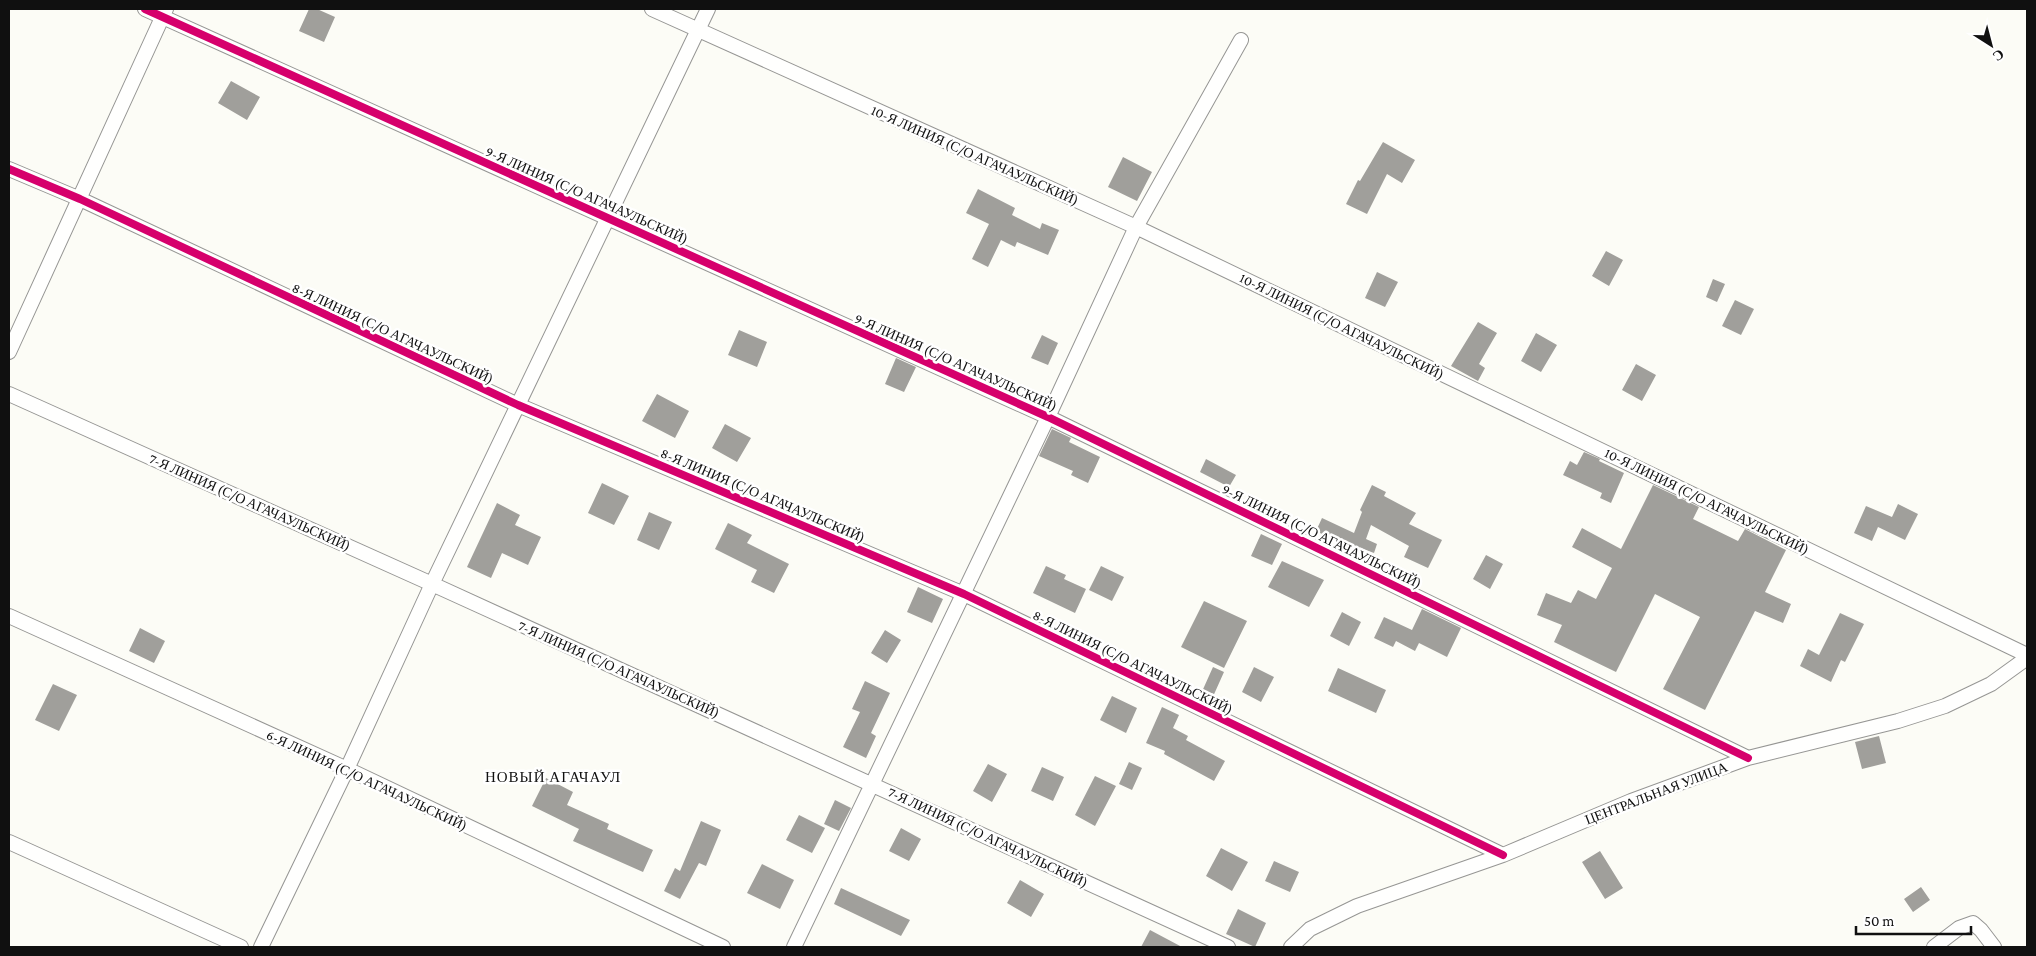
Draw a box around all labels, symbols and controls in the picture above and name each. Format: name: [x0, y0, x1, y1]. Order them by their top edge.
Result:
north arrow: [1966, 20, 2016, 70]
text: С: [1990, 46, 2007, 65]
street label: 10-Я ЛИНИЯ (С/О АГАЧАУЛЬСКИЙ): [868, 102, 1081, 209]
street label: 9-Я ЛИНИЯ (С/О АГАЧАУЛЬСКИЙ): [483, 143, 691, 248]
street label: 10-Я ЛИНИЯ (С/О АГАЧАУЛЬСКИЙ): [1237, 269, 1447, 383]
street label: 8-Я ЛИНИЯ (С/О АГАЧАУЛЬСКИЙ): [289, 279, 496, 388]
street label: 9-Я ЛИНИЯ (С/О АГАЧАУЛЬСКИЙ): [852, 310, 1060, 415]
street label: 10-Я ЛИНИЯ (С/О АГАЧАУЛЬСКИЙ): [1602, 444, 1812, 558]
street label: 8-Я ЛИНИЯ (С/О АГАЧАУЛЬСКИЙ): [658, 445, 868, 546]
street label: 7-Я ЛИНИЯ (С/О АГАЧАУЛЬСКИЙ): [146, 450, 353, 555]
street label: 9-Я ЛИНИЯ (С/О АГАЧАУЛЬСКИЙ): [1219, 481, 1424, 592]
street label: 8-Я ЛИНИЯ (С/О АГАЧАУЛЬСКИЙ): [1030, 607, 1236, 718]
street label: 7-Я ЛИНИЯ (С/О АГАЧАУЛЬСКИЙ): [515, 617, 722, 722]
street label: 6-Я ЛИНИЯ (С/О АГАЧАУЛЬСКИЙ): [264, 726, 470, 835]
street label: ЦЕНТРАЛЬНАЯ УЛИЦА: [1583, 758, 1730, 828]
district label: НОВЫЙ АГАЧАУЛ: [485, 769, 621, 785]
street label: 7-Я ЛИНИЯ (С/О АГАЧАУЛЬСКИЙ): [885, 783, 1091, 891]
scale bar: [1856, 904, 1971, 936]
text: 50 m: [1864, 913, 1894, 929]

